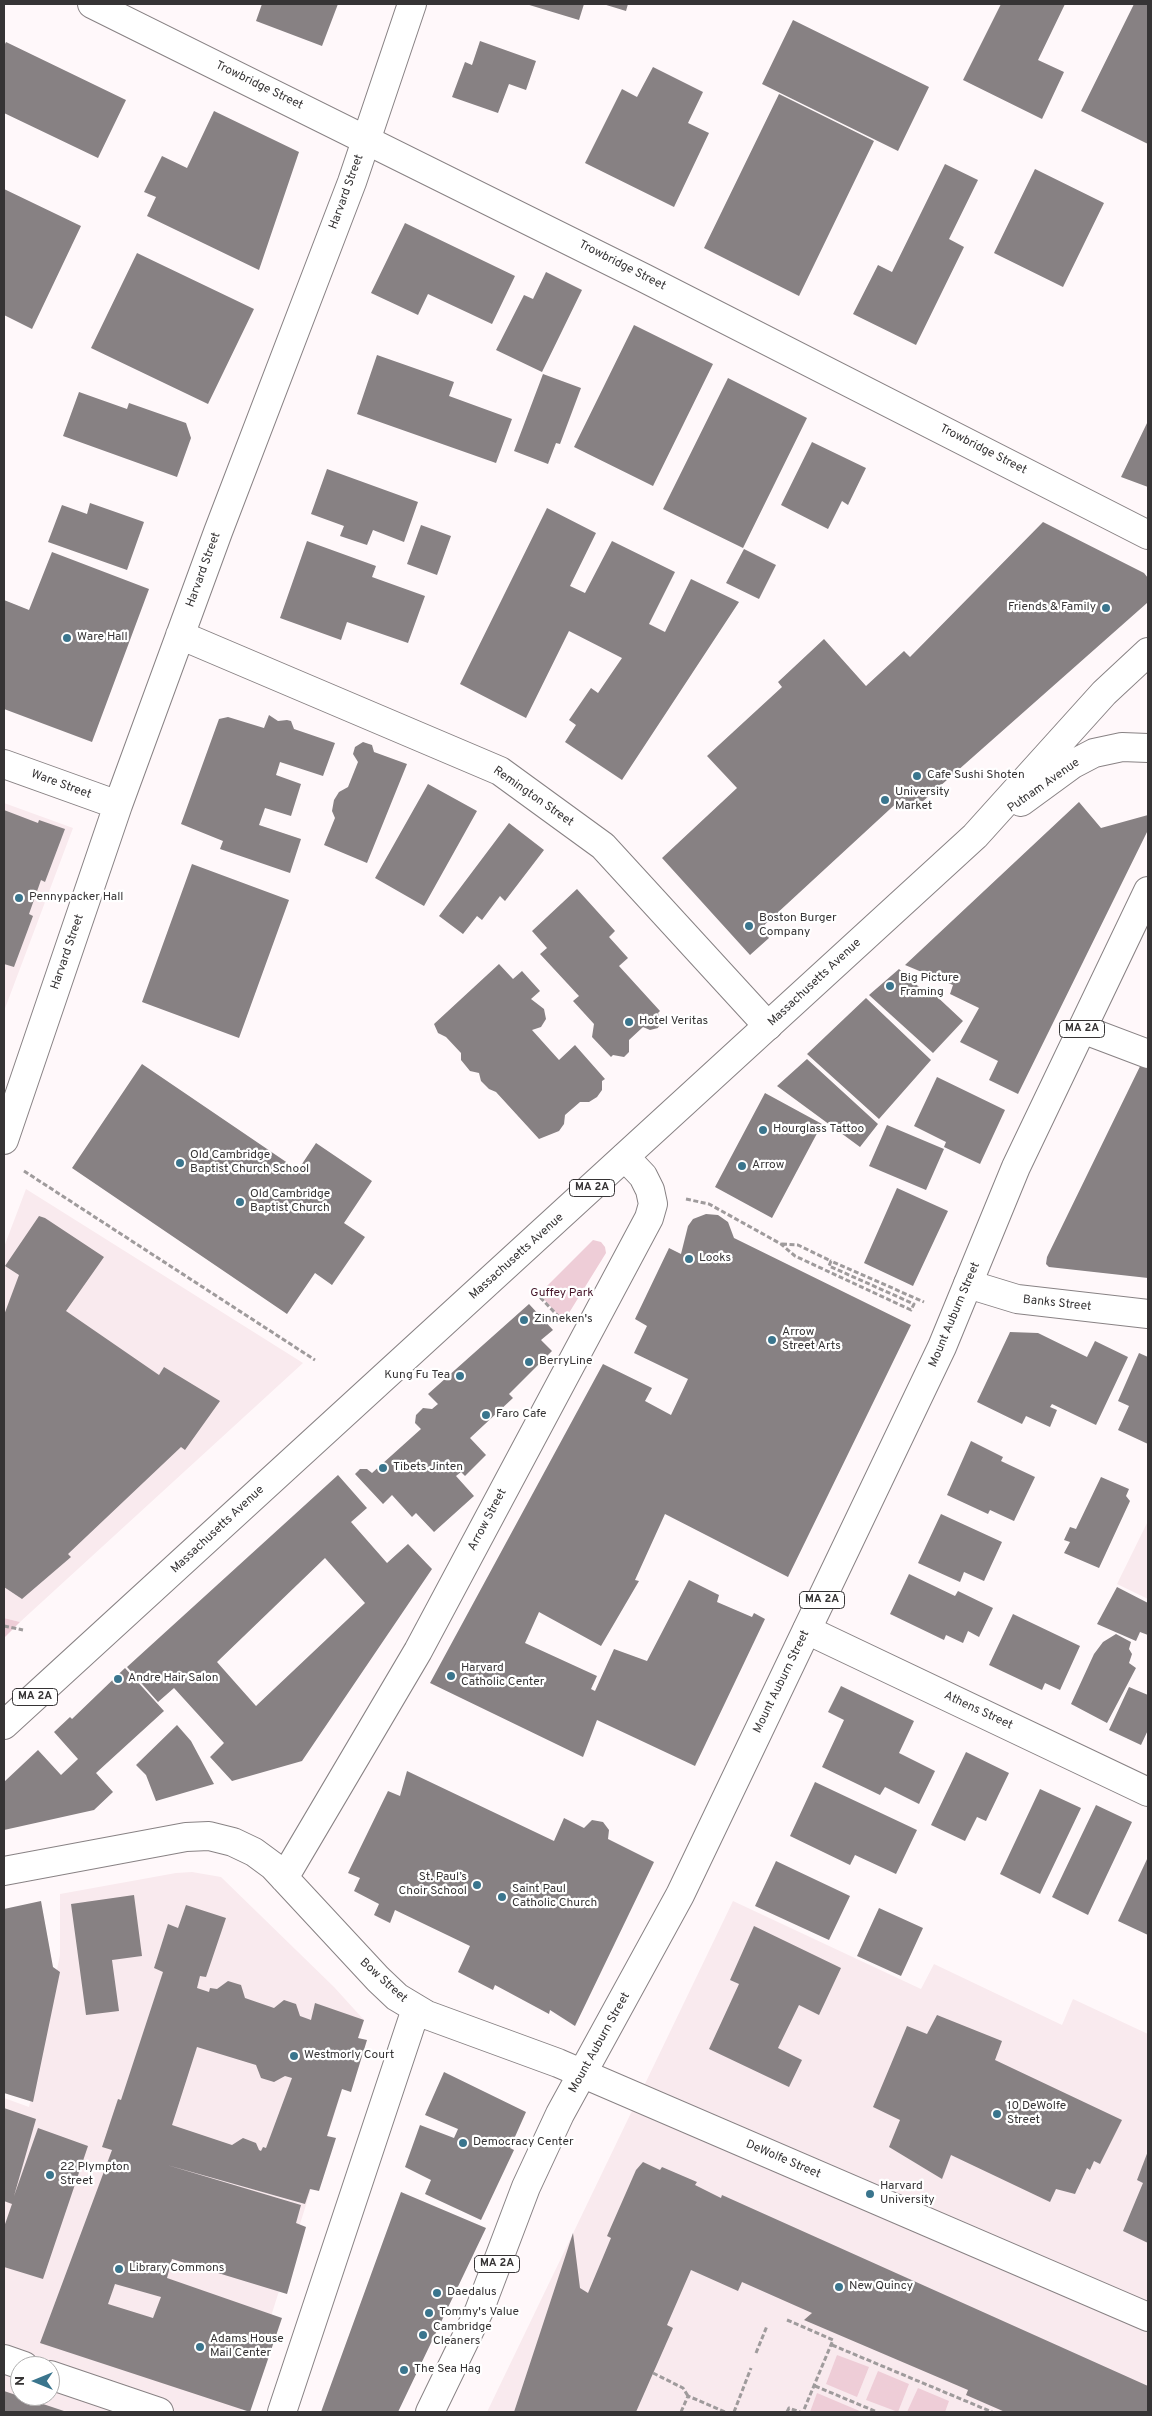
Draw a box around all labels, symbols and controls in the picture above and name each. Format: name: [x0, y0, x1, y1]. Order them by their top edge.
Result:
street label: Trowbridge Street: [213, 59, 305, 113]
street label: Harvard Street: [327, 153, 367, 231]
street label: Trowbridge Street: [576, 238, 668, 294]
street label: Trowbridge Street: [937, 422, 1029, 478]
street label: Harvard Street: [184, 531, 224, 609]
place label: Friends & Family: [1008, 601, 1096, 615]
marker: Friends & Family: [1100, 602, 1112, 614]
place label: Ware Hall: [77, 631, 128, 645]
marker: Ware Hall: [61, 632, 73, 644]
street label: Putnam Avenue: [1005, 756, 1083, 816]
street label: Remington Street: [490, 764, 576, 830]
street label: Ware Street: [29, 767, 93, 803]
place label: Cafe Sushi Shoten: [927, 769, 1025, 783]
marker: Cafe Sushi Shoten: [911, 770, 923, 782]
place label: University Market: [895, 786, 950, 814]
marker: University Market: [879, 794, 891, 806]
place label: Pennypacker Hall: [29, 891, 123, 905]
marker: Pennypacker Hall: [13, 892, 25, 904]
street label: Harvard Street: [48, 912, 88, 992]
place label: Boston Burger Company: [759, 912, 837, 940]
marker: Boston Burger Company: [743, 920, 755, 932]
street label: Massachusetts Avenue: [766, 936, 864, 1030]
place label: Big Picture Framing: [900, 972, 959, 1000]
marker: Big Picture Framing: [884, 980, 896, 992]
place label: Hotel Veritas: [639, 1015, 708, 1029]
marker: Hotel Veritas: [623, 1016, 635, 1028]
road number: MA 2A: [1060, 1021, 1104, 1038]
place label: Hourglass Tattoo: [773, 1123, 864, 1137]
marker: Hourglass Tattoo: [757, 1124, 769, 1136]
place label: Old Cambridge Baptist Church School: [190, 1149, 309, 1177]
marker: Old Cambridge Baptist Church School: [174, 1157, 186, 1169]
place label: Arrow: [752, 1159, 784, 1173]
marker: Arrow: [736, 1160, 748, 1172]
road number: MA 2A: [570, 1180, 614, 1196]
place label: Old Cambridge Baptist Church: [250, 1188, 330, 1216]
marker: Old Cambridge Baptist Church: [234, 1196, 246, 1208]
street label: Massachusetts Avenue: [467, 1211, 567, 1303]
place label: Looks: [699, 1252, 731, 1266]
marker: Looks: [683, 1253, 695, 1265]
street label: Mount Auburn Street: [926, 1260, 984, 1370]
park label: Guffey Park: [530, 1287, 594, 1301]
street label: Banks Street: [1022, 1293, 1092, 1315]
place label: Zinneken's: [534, 1313, 593, 1327]
marker: Zinneken's: [518, 1314, 530, 1326]
place label: Arrow Street Arts: [782, 1326, 841, 1354]
marker: Arrow Street Arts: [766, 1334, 778, 1346]
place label: BerryLine: [539, 1355, 592, 1369]
marker: BerryLine: [523, 1356, 535, 1368]
place label: Kung Fu Tea: [384, 1369, 450, 1383]
marker: Kung Fu Tea: [454, 1370, 466, 1382]
place label: Faro Cafe: [496, 1408, 546, 1422]
marker: Faro Cafe: [480, 1409, 492, 1421]
place label: Tibets Jinten: [393, 1461, 463, 1475]
marker: Tibets Jinten: [377, 1462, 389, 1474]
street label: Massachusetts Avenue: [169, 1483, 267, 1577]
street label: Arrow Street: [466, 1487, 510, 1553]
road number: MA 2A: [800, 1592, 844, 1608]
street label: Mount Auburn Street: [751, 1628, 813, 1736]
place label: Harvard Catholic Center: [461, 1662, 544, 1690]
marker: Harvard Catholic Center: [445, 1670, 457, 1682]
place label: Andre Hair Salon: [128, 1672, 218, 1686]
marker: Andre Hair Salon: [112, 1673, 124, 1685]
road number: MA 2A: [12, 1688, 58, 1705]
street label: Athens Street: [941, 1689, 1015, 1733]
place label: St. Paul’s Choir School: [398, 1871, 467, 1899]
marker: St. Paul’s Choir School: [471, 1879, 483, 1891]
place label: Saint Paul Catholic Church: [512, 1883, 597, 1911]
marker: Saint Paul Catholic Church: [496, 1891, 508, 1903]
street label: Bow Street: [356, 1956, 410, 2006]
street label: Mount Auburn Street: [566, 1990, 634, 2096]
place label: Westmorly Court: [304, 2049, 394, 2063]
marker: Westmorly Court: [288, 2050, 300, 2062]
place label: 10 DeWolfe Street: [1007, 2100, 1066, 2128]
marker: 10 DeWolfe Street: [991, 2108, 1003, 2120]
place label: Democracy Center: [473, 2136, 574, 2150]
marker: Democracy Center: [457, 2137, 469, 2149]
street label: DeWolfe Street: [743, 2138, 823, 2182]
place label: 22 Plympton Street: [60, 2161, 129, 2189]
marker: 22 Plympton Street: [44, 2169, 56, 2181]
place label: Harvard University: [880, 2180, 935, 2208]
marker: Harvard University: [864, 2188, 876, 2200]
road number: MA 2A: [474, 2256, 520, 2272]
place label: Library Commons: [129, 2262, 224, 2276]
marker: Library Commons: [113, 2263, 125, 2275]
place label: New Quincy: [849, 2280, 913, 2294]
marker: New Quincy: [833, 2281, 845, 2293]
place label: Daedalus: [447, 2286, 497, 2300]
marker: Daedalus: [431, 2287, 443, 2299]
place label: Tommy's Value: [439, 2306, 519, 2320]
marker: Tommy's Value: [423, 2307, 435, 2319]
place label: Cambridge Cleaners: [433, 2321, 492, 2349]
marker: Cambridge Cleaners: [417, 2329, 429, 2341]
place label: Adams House Mail Center: [210, 2333, 284, 2361]
marker: Adams House Mail Center: [194, 2341, 206, 2353]
north arrow: [10, 2356, 60, 2406]
place label: The Sea Hag: [414, 2363, 481, 2377]
marker: The Sea Hag: [398, 2364, 410, 2376]
text: N: [12, 2376, 29, 2386]

